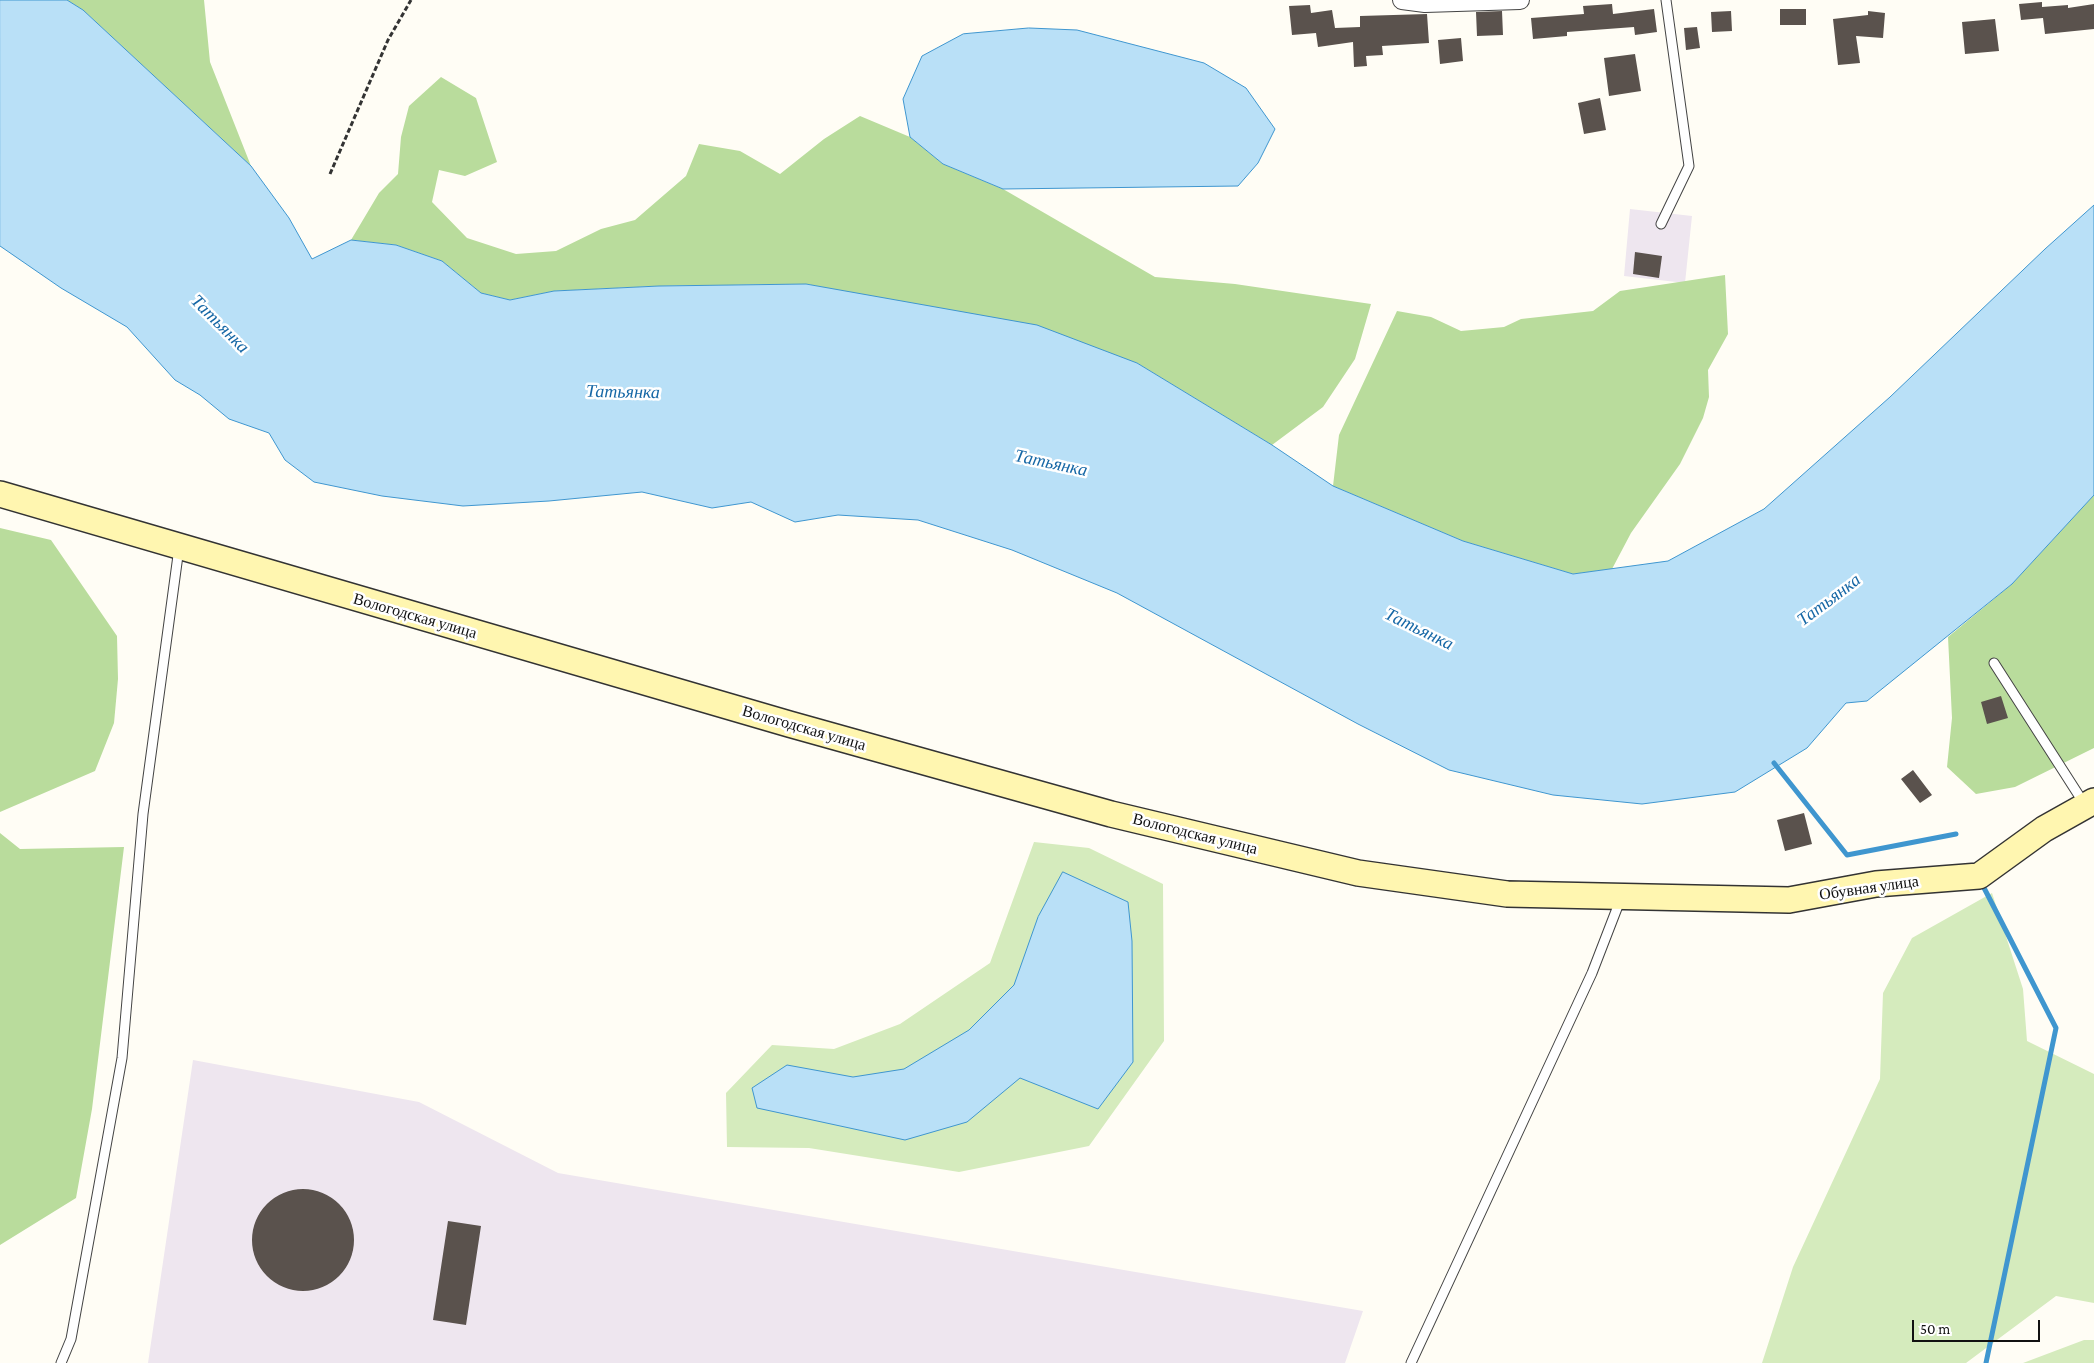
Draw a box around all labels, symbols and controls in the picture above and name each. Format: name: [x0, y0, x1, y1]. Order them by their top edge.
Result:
water label: Татьянка: [186, 290, 254, 358]
water label: Татьянка: [586, 381, 660, 403]
water label: Татьянка: [1013, 445, 1089, 481]
water label: Татьянка: [1793, 569, 1865, 631]
street label: Вологодская улица: [351, 589, 479, 643]
water label: Татьянка: [1381, 603, 1457, 655]
street label: Вологодская улица: [740, 701, 868, 755]
street label: Вологодская улица: [1131, 809, 1259, 859]
street label: Обувная улица: [1818, 872, 1920, 904]
scale bar: [1914, 1310, 2042, 1342]
text: 50 m: [1920, 1321, 1950, 1337]

